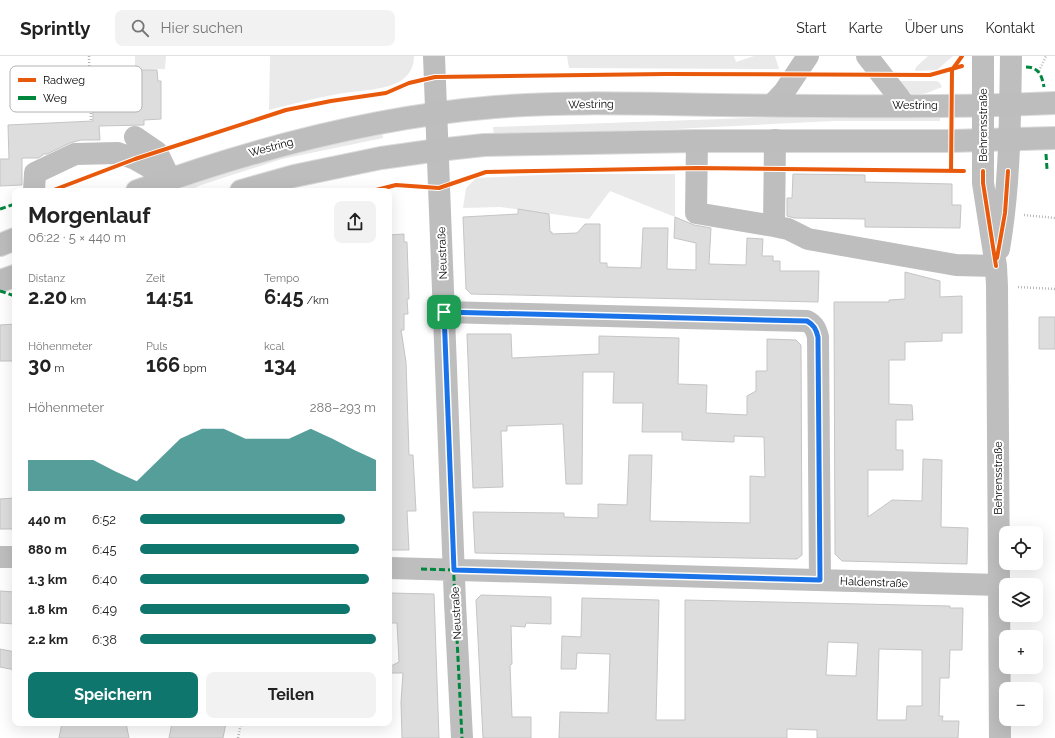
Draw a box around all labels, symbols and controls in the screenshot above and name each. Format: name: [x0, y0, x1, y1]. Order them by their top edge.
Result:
search box: [115, 10, 395, 46]
text: Sprintly: [20, 17, 91, 39]
icon: search: [129, 17, 151, 39]
text: Hier suchen: [161, 19, 243, 37]
text: Start: [796, 20, 826, 36]
text: Karte: [848, 20, 883, 36]
text: Über uns: [905, 20, 964, 36]
text: Kontakt: [986, 20, 1035, 36]
legend: [10, 66, 142, 112]
text: Radweg: [43, 74, 85, 87]
street label: Behrensstraße: [977, 88, 990, 162]
text: Weg: [43, 92, 67, 105]
street label: Westring: [568, 98, 614, 111]
street label: Westring: [892, 99, 938, 112]
street label: Westring: [247, 135, 295, 160]
button: share: [334, 201, 376, 243]
text: Morgenlauf: [28, 202, 150, 228]
street label: Neustraße: [435, 226, 450, 280]
text: 06:22 · 5 × 440 m: [28, 230, 126, 245]
text: Distanz: [28, 272, 65, 285]
text: Zeit: [146, 272, 165, 285]
text: Tempo: [264, 272, 299, 285]
text: 2.20: [28, 285, 67, 309]
text: 14:51: [146, 285, 193, 309]
text: 6:45: [264, 285, 304, 309]
text: km: [67, 294, 86, 307]
text: /km: [304, 294, 329, 307]
pin: [427, 295, 461, 329]
icon: arrive: [433, 301, 455, 323]
text: Höhenmeter: [28, 340, 92, 353]
text: Puls: [146, 340, 168, 353]
text: kcal: [264, 340, 285, 353]
text: 30: [28, 353, 51, 377]
text: 166: [146, 353, 180, 377]
text: 134: [264, 353, 296, 377]
text: m: [51, 362, 64, 375]
text: bpm: [180, 362, 207, 375]
text: Höhenmeter: [28, 400, 104, 415]
text: 288–293 m: [310, 400, 376, 415]
street label: Behrensstraße: [992, 441, 1005, 515]
text: 440 m: [28, 512, 66, 527]
text: 6:52: [92, 512, 116, 527]
map controls: [999, 526, 1043, 726]
button: locate: [999, 526, 1043, 570]
text: 880 m: [28, 542, 67, 557]
text: 6:45: [92, 542, 116, 557]
text: 1.3 km: [28, 572, 67, 587]
text: 6:40: [92, 572, 117, 587]
street label: Haldenstraße: [840, 575, 909, 590]
button: layers: [999, 578, 1043, 622]
street label: Neustraße: [449, 586, 464, 640]
text: 1.8 km: [28, 602, 68, 617]
text: 6:49: [92, 602, 117, 617]
button: +: [999, 630, 1043, 674]
text: 2.2 km: [28, 632, 68, 647]
text: 6:38: [92, 632, 117, 647]
button: Speichern: [28, 672, 198, 718]
button: Teilen: [206, 672, 376, 718]
button: −: [999, 682, 1043, 726]

